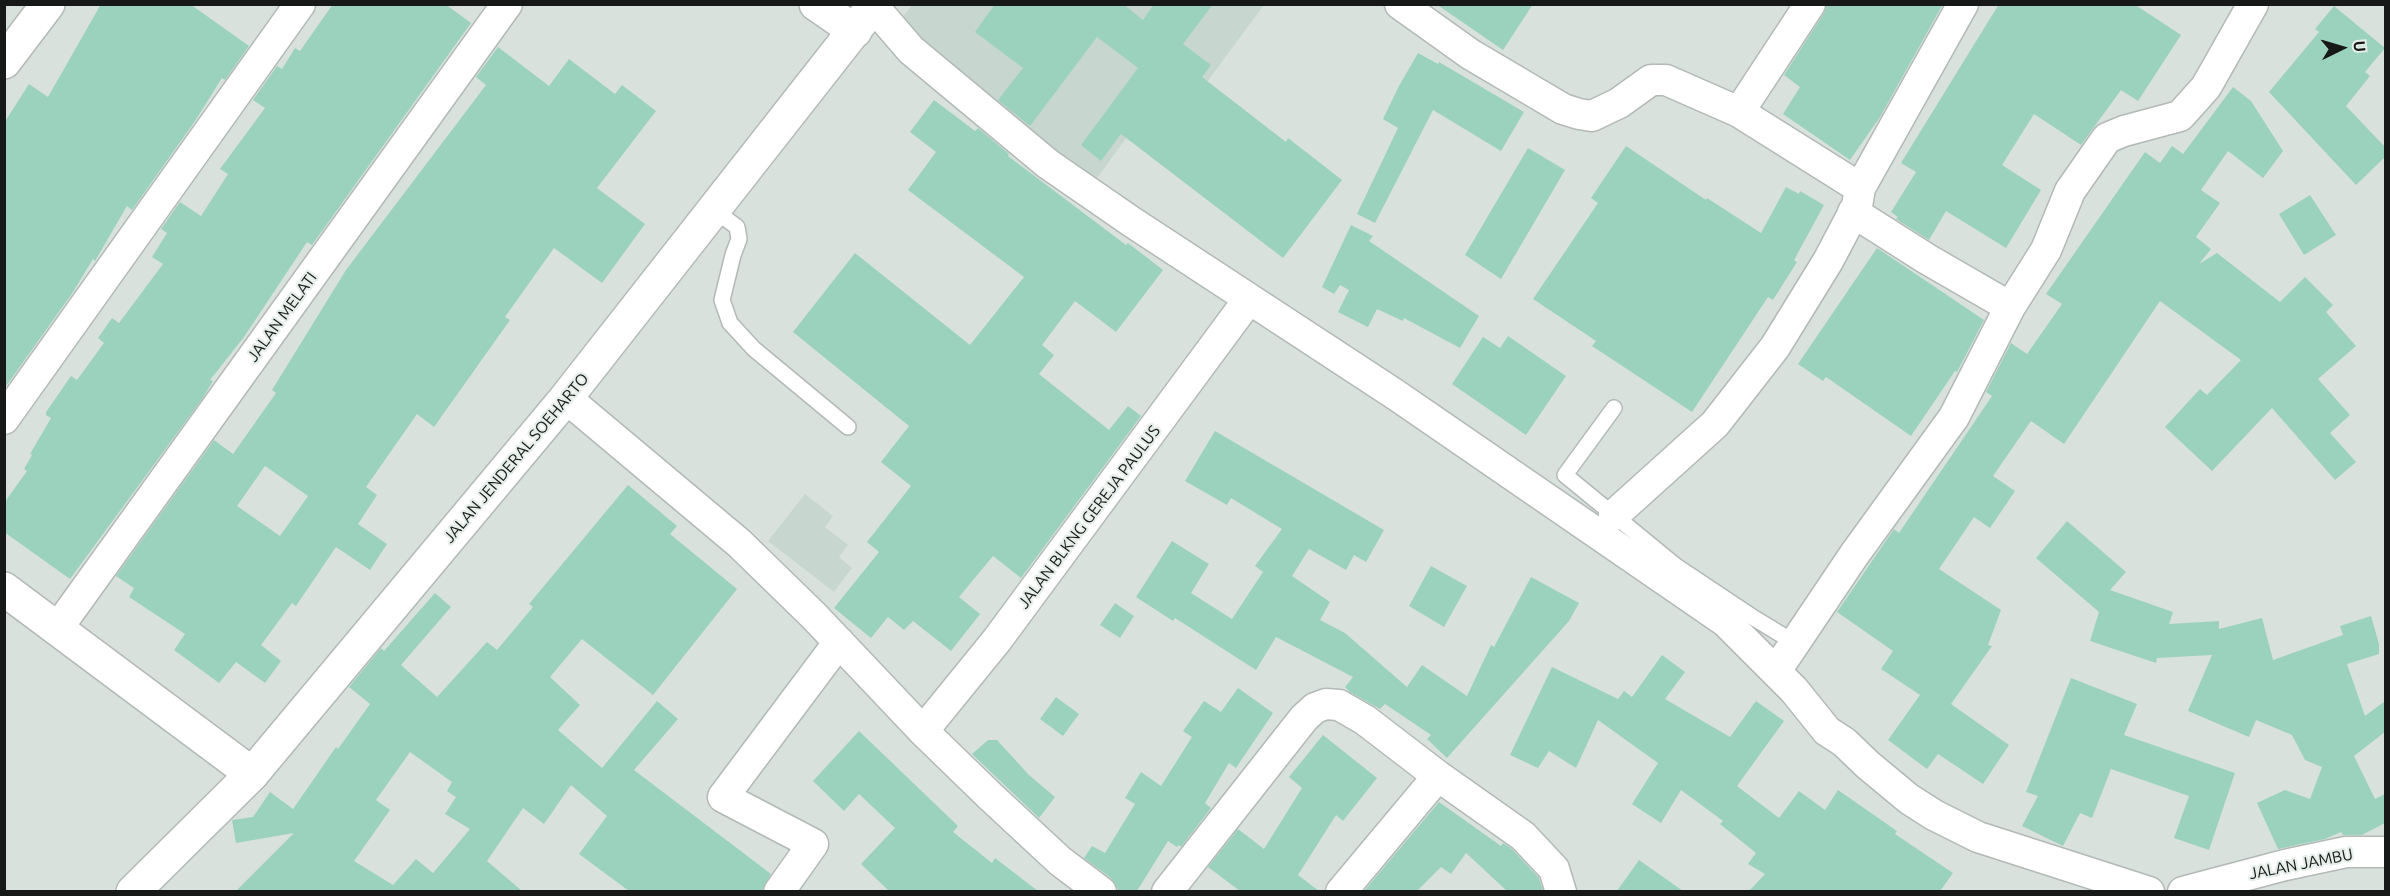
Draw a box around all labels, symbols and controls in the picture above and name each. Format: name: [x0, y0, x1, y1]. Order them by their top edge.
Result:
north arrow: [2312, 18, 2372, 78]
text: U: [2350, 40, 2369, 53]
street label: JALAN MELATI: [243, 268, 321, 366]
street label: JALAN JENDERAL SOEHARTO: [439, 369, 593, 547]
street label: JALAN BLKNG GEREJA PAULUS: [1014, 422, 1164, 612]
street label: JALAN JAMBU: [2247, 845, 2355, 883]

